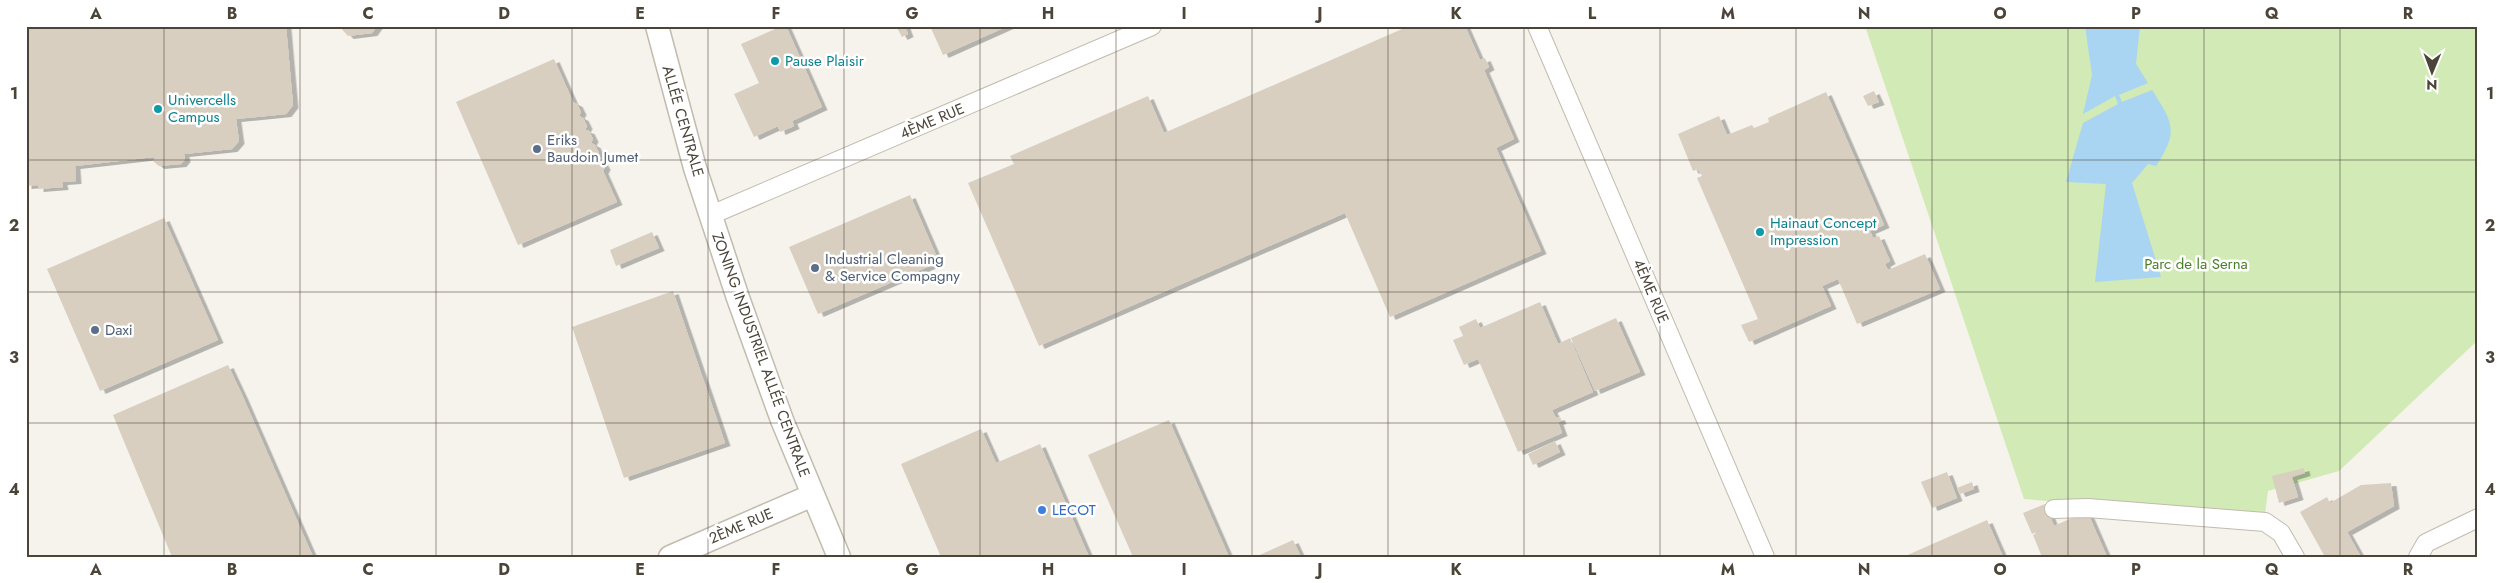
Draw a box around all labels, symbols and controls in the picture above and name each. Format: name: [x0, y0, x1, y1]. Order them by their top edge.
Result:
text: A: [89, 2, 102, 25]
text: B: [227, 2, 237, 25]
text: C: [362, 2, 374, 25]
text: D: [498, 2, 510, 25]
text: E: [635, 2, 645, 25]
text: F: [772, 2, 780, 25]
text: G: [905, 2, 919, 25]
text: H: [1042, 2, 1054, 25]
text: I: [1181, 2, 1187, 25]
text: J: [1314, 2, 1323, 25]
text: K: [1450, 2, 1462, 25]
text: L: [1588, 2, 1597, 25]
text: M: [1721, 2, 1735, 25]
text: N: [1858, 2, 1870, 25]
text: O: [1993, 2, 2007, 25]
text: P: [2131, 2, 2141, 25]
text: Q: [2265, 2, 2279, 25]
text: R: [2403, 2, 2414, 25]
north arrow: [2406, 48, 2456, 98]
place label: Pause Plaisir: [785, 50, 865, 72]
marker: Pause Plaisir: [769, 55, 781, 67]
street label: ALLÉE CENTRALE: [657, 63, 709, 179]
text: N: [2426, 75, 2438, 95]
text: 1: [10, 82, 18, 105]
text: 1: [2486, 82, 2494, 105]
place label: Univercells Campus: [168, 89, 236, 128]
street label: 4ÈME RUE: [896, 98, 968, 144]
marker: Univercells Campus: [152, 103, 164, 115]
place label: Eriks Baudoin Jumet: [547, 129, 638, 168]
marker: Eriks Baudoin Jumet: [531, 143, 543, 155]
place label: Hainaut Concept Impression: [1770, 212, 1877, 251]
text: 2: [9, 214, 19, 237]
text: 2: [2485, 214, 2495, 237]
marker: Hainaut Concept Impression: [1754, 226, 1766, 238]
street label: ZONING INDUSTRIEL ALLÉE CENTRALE: [706, 230, 816, 480]
place label: Industrial Cleaning & Service Compagny: [825, 248, 960, 287]
park label: Parc de la Serna: [2144, 253, 2248, 275]
street label: 4ÈME RUE: [1628, 255, 1674, 327]
marker: Industrial Cleaning & Service Compagny: [809, 262, 821, 274]
place label: Daxi: [105, 319, 133, 341]
marker: Daxi: [89, 324, 101, 336]
text: 3: [9, 346, 19, 369]
text: 3: [2485, 346, 2495, 369]
text: 4: [8, 478, 20, 501]
text: 4: [2484, 478, 2496, 501]
place label: LECOT: [1052, 499, 1096, 521]
street label: 2ÈME RUE: [706, 503, 776, 549]
marker: LECOT: [1036, 504, 1048, 516]
text: A: [89, 558, 102, 581]
text: B: [227, 558, 237, 581]
text: C: [362, 558, 374, 581]
text: D: [498, 558, 510, 581]
text: E: [635, 558, 645, 581]
text: F: [772, 558, 780, 581]
text: G: [905, 558, 919, 581]
text: H: [1042, 558, 1054, 581]
text: I: [1181, 558, 1187, 581]
text: J: [1314, 558, 1323, 581]
text: K: [1450, 558, 1462, 581]
text: L: [1588, 558, 1597, 581]
text: M: [1721, 558, 1735, 581]
text: N: [1858, 558, 1870, 581]
text: O: [1993, 558, 2007, 581]
text: P: [2131, 558, 2141, 581]
text: Q: [2265, 558, 2279, 581]
text: R: [2403, 558, 2414, 581]

